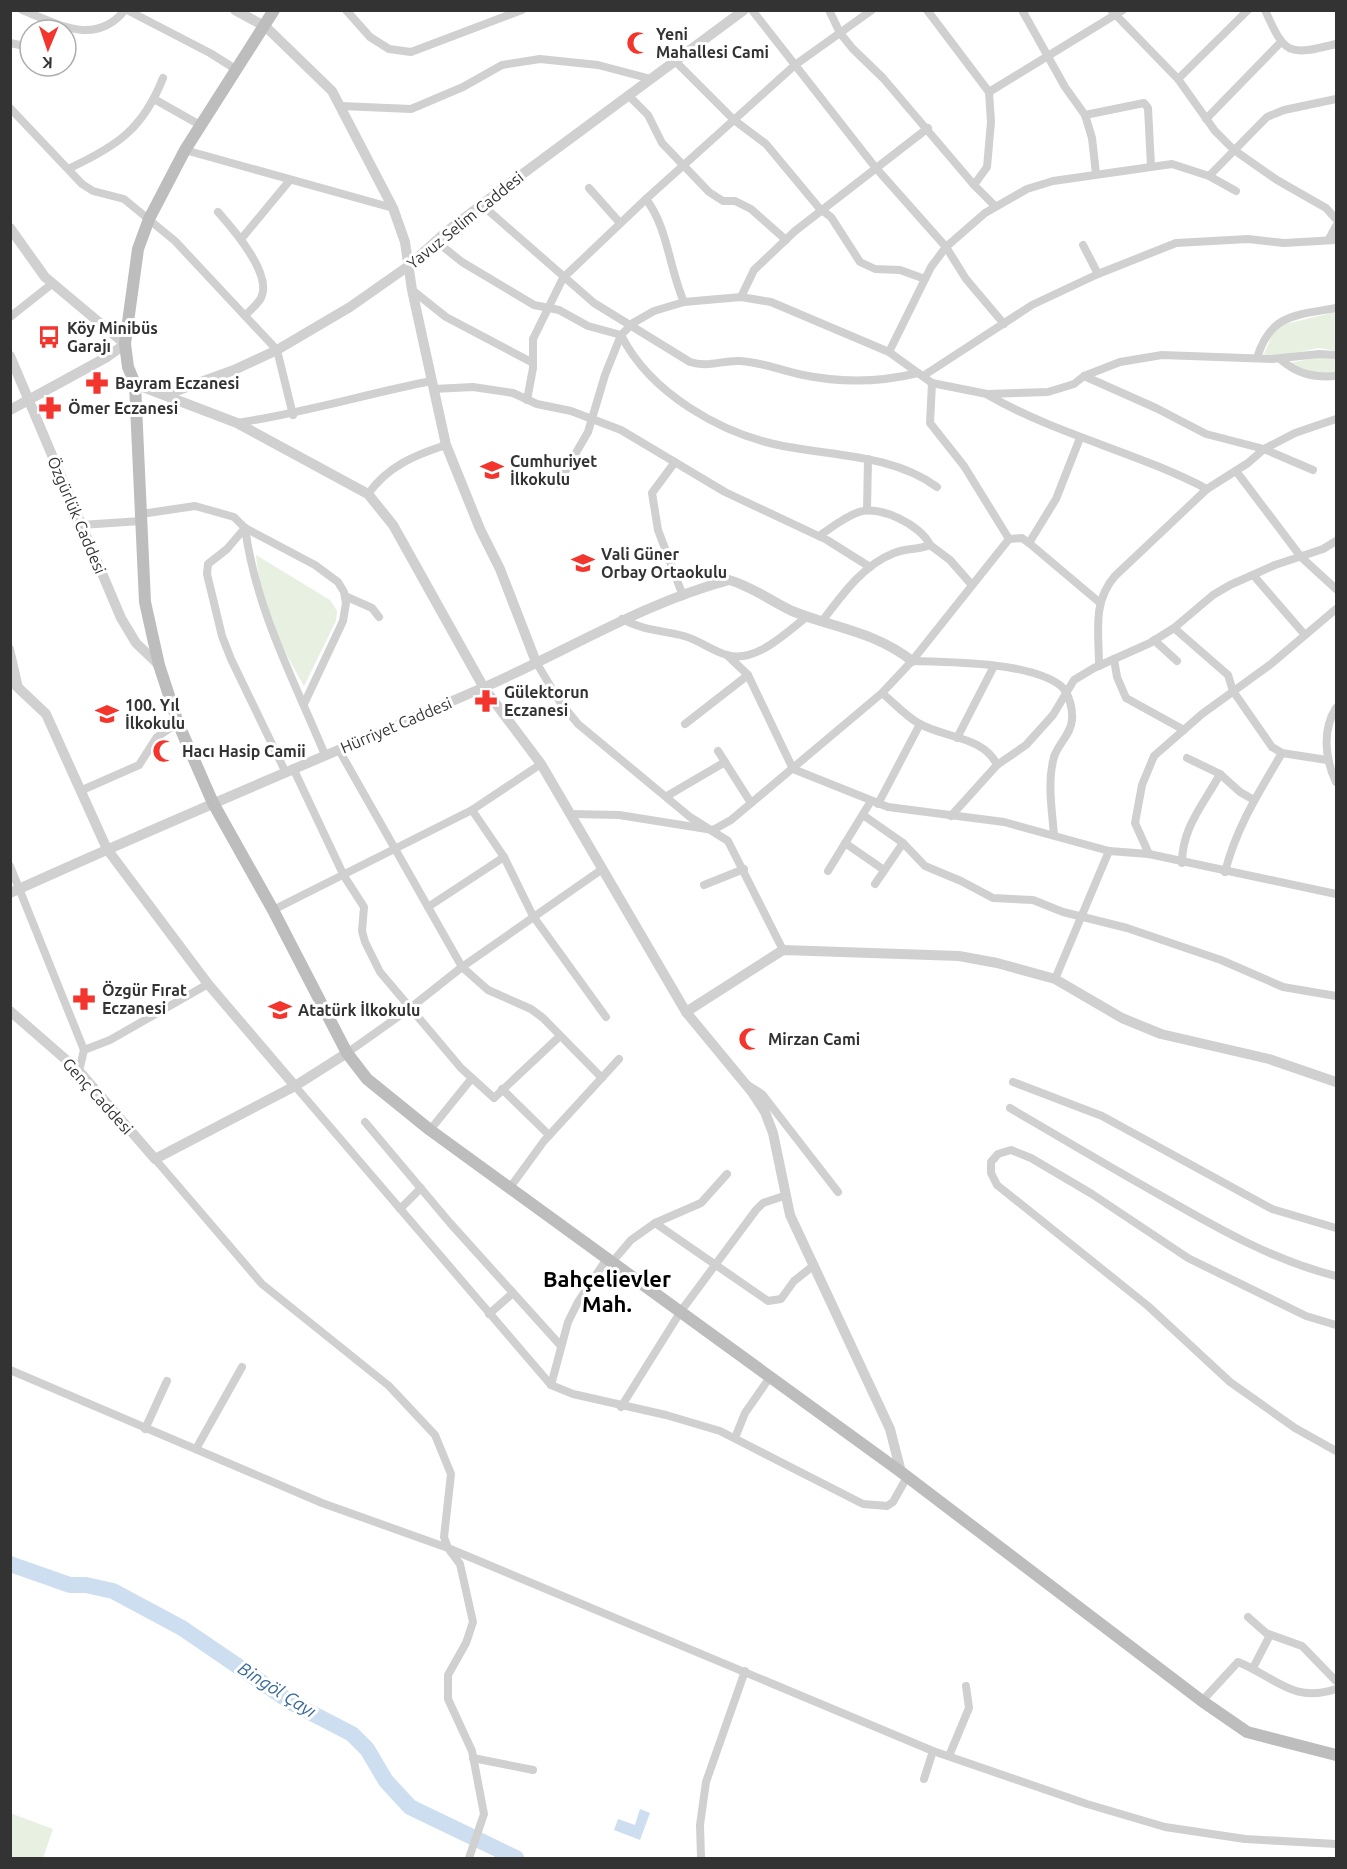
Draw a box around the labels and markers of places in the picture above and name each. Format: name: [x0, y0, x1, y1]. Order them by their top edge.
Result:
place label: Yeni Mahallesi Cami: [656, 25, 769, 61]
mosque icon: Yeni Mahallesi Cami: [625, 30, 651, 56]
place label: Köy Minibüs Garajı: [67, 319, 158, 355]
bus stop icon: Köy Minibüs Garajı: [36, 324, 62, 350]
pharmacy icon: Bayram Eczanesi: [84, 370, 110, 396]
place label: Bayram Eczanesi: [115, 374, 240, 392]
pharmacy icon: Ömer Eczanesi: [37, 395, 63, 421]
place label: Ömer Eczanesi: [68, 398, 178, 417]
place label: Cumhuriyet İlkokulu: [510, 452, 597, 488]
school or university icon: Cumhuriyet İlkokulu: [479, 457, 505, 483]
place label: Vali Güner Orbay Ortaokulu: [601, 545, 727, 581]
school or university icon: Vali Güner Orbay Ortaokulu: [570, 550, 596, 576]
place label: Gülektorun Eczanesi: [504, 683, 589, 719]
pharmacy icon: Gülektorun Eczanesi: [473, 688, 499, 714]
place label: 100. Yıl İlkokulu: [125, 696, 185, 732]
school or university icon: 100. Yıl İlkokulu: [94, 701, 120, 727]
mosque icon: Hacı Hasip Camii: [151, 738, 177, 764]
place label: Hacı Hasip Camii: [182, 742, 306, 760]
place label: Özgür Fırat Eczanesi: [102, 980, 187, 1017]
pharmacy icon: Özgür Fırat Eczanesi: [71, 986, 97, 1012]
school or university icon: Atatürk İlkokulu: [267, 997, 293, 1023]
place label: Atatürk İlkokulu: [298, 1001, 420, 1019]
mosque icon: Mirzan Cami: [737, 1026, 763, 1052]
place label: Mirzan Cami: [768, 1030, 860, 1048]

